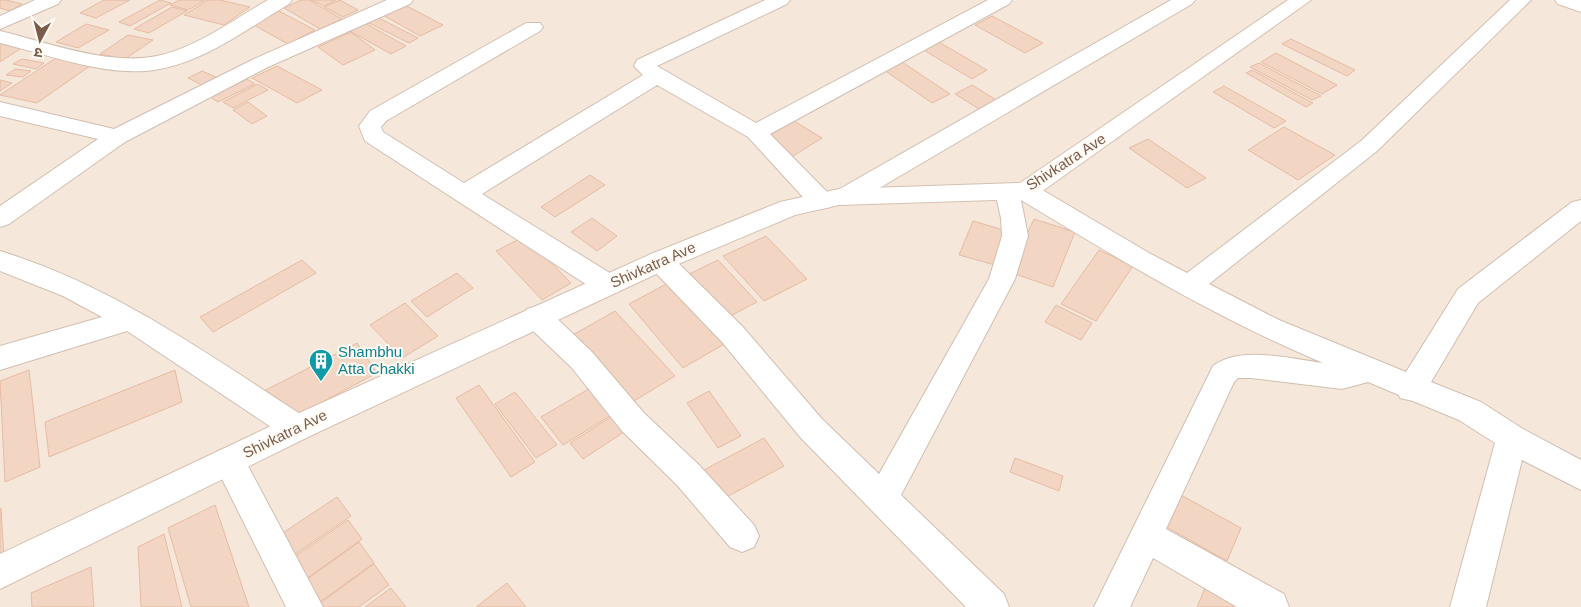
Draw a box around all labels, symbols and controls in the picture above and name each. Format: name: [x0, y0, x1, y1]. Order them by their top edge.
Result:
north arrow: [15, 15, 65, 65]
text: उ: [33, 44, 43, 61]
street label: Shivkatra Ave: [1023, 130, 1109, 194]
street label: Shivkatra Ave: [608, 238, 698, 291]
place label: Shambhu Atta Chakki: [338, 343, 415, 377]
building icon: Shambhu Atta Chakki: [308, 348, 334, 382]
street label: Shivkatra Ave: [240, 406, 330, 461]

